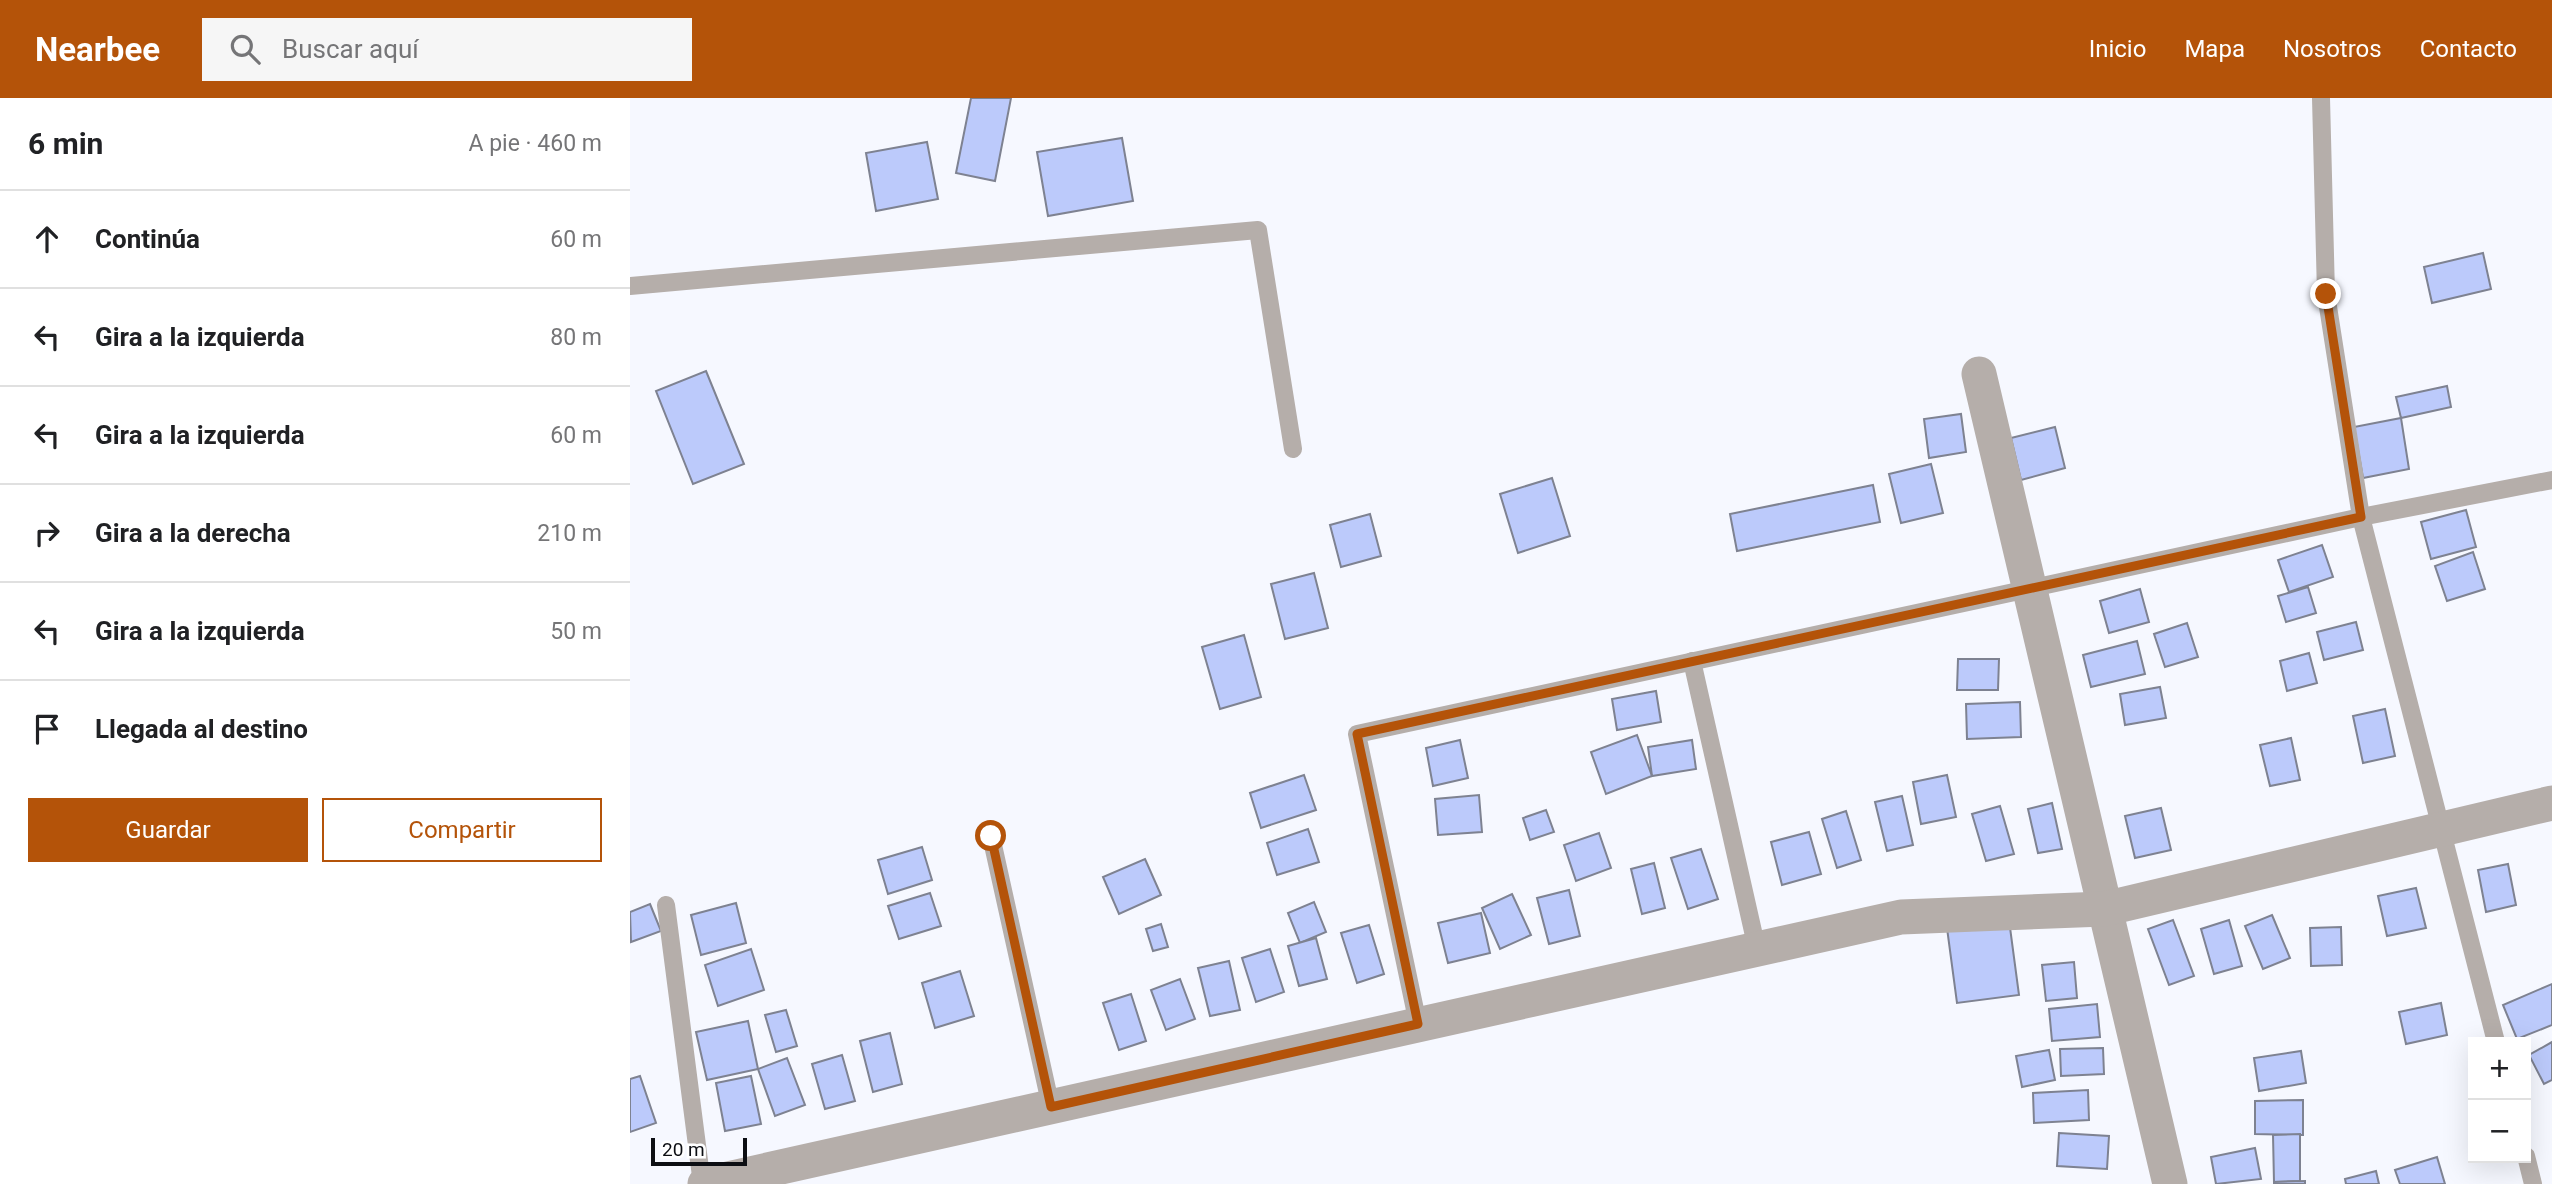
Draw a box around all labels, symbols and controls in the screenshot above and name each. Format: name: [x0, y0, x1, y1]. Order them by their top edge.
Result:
search box: [202, 18, 692, 81]
text: Nearbee: [35, 30, 160, 69]
icon: search: [226, 30, 264, 68]
text: Buscar aquí: [282, 34, 419, 64]
text: Inicio: [2089, 35, 2146, 63]
text: Mapa: [2184, 35, 2245, 63]
text: Nosotros: [2283, 35, 2382, 63]
text: Contacto: [2420, 35, 2517, 63]
text: 6 min: [28, 126, 103, 161]
text: A pie · 460 m: [469, 130, 602, 157]
icon: ahead: [28, 220, 66, 258]
text: Continúa: [95, 224, 200, 254]
text: 60 m: [550, 226, 602, 253]
route end: [2310, 278, 2341, 309]
icon: left: [28, 318, 66, 356]
text: Gira a la izquierda: [95, 322, 305, 352]
text: 80 m: [550, 324, 602, 351]
icon: left: [28, 416, 66, 454]
text: Gira a la izquierda: [95, 420, 305, 450]
text: 60 m: [550, 422, 602, 449]
icon: right: [28, 514, 66, 552]
text: Gira a la derecha: [95, 518, 291, 548]
text: 210 m: [537, 520, 602, 547]
icon: left: [28, 612, 66, 650]
text: Gira a la izquierda: [95, 616, 305, 646]
text: 50 m: [550, 618, 602, 645]
icon: arrive: [28, 710, 66, 748]
text: Llegada al destino: [95, 714, 308, 744]
button: Guardar: [28, 798, 308, 862]
button: Compartir: [322, 798, 602, 862]
route start: [975, 820, 1006, 851]
map controls: [2468, 1037, 2531, 1163]
button: +: [2468, 1037, 2531, 1100]
button: −: [2468, 1100, 2531, 1163]
scale bar: [651, 1135, 747, 1167]
text: 20 m: [662, 1138, 705, 1161]

